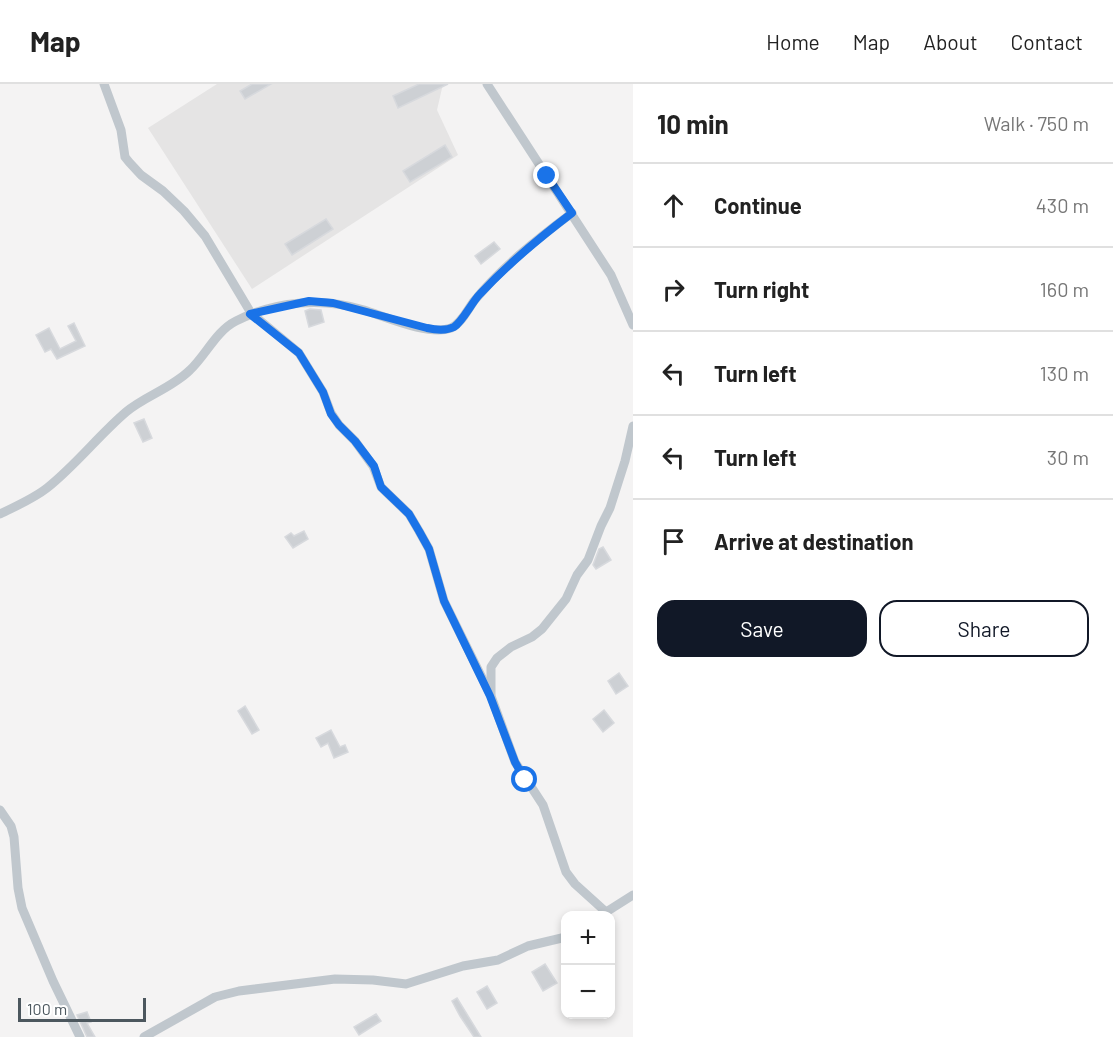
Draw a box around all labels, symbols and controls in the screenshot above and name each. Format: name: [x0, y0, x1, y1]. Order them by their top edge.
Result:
text: Map: [30, 24, 81, 58]
text: Home: [766, 29, 820, 54]
text: Map: [853, 29, 890, 54]
text: About: [923, 29, 978, 54]
text: Contact: [1011, 29, 1083, 54]
text: 10 min: [657, 108, 729, 139]
text: Walk · 750 m: [984, 111, 1089, 135]
route end: [533, 162, 559, 188]
icon: ahead: [657, 189, 690, 222]
text: Continue: [714, 192, 802, 218]
text: 430 m: [1036, 193, 1089, 217]
icon: right: [657, 273, 690, 306]
text: Turn right: [714, 276, 809, 302]
text: 160 m: [1040, 277, 1089, 301]
icon: left: [657, 357, 690, 390]
text: Turn left: [714, 360, 797, 386]
text: 130 m: [1040, 361, 1089, 385]
icon: left: [657, 441, 690, 474]
text: Turn left: [714, 444, 797, 470]
text: 30 m: [1047, 445, 1089, 469]
icon: arrive: [657, 525, 690, 558]
text: Arrive at destination: [714, 528, 913, 554]
button: Save: [657, 600, 867, 657]
button: Share: [879, 600, 1089, 657]
route start: [511, 766, 537, 792]
map controls: [561, 911, 615, 1019]
button: +: [561, 911, 615, 965]
button: −: [561, 965, 615, 1019]
scale bar: [18, 995, 146, 1022]
text: 100 m: [27, 999, 67, 1018]

